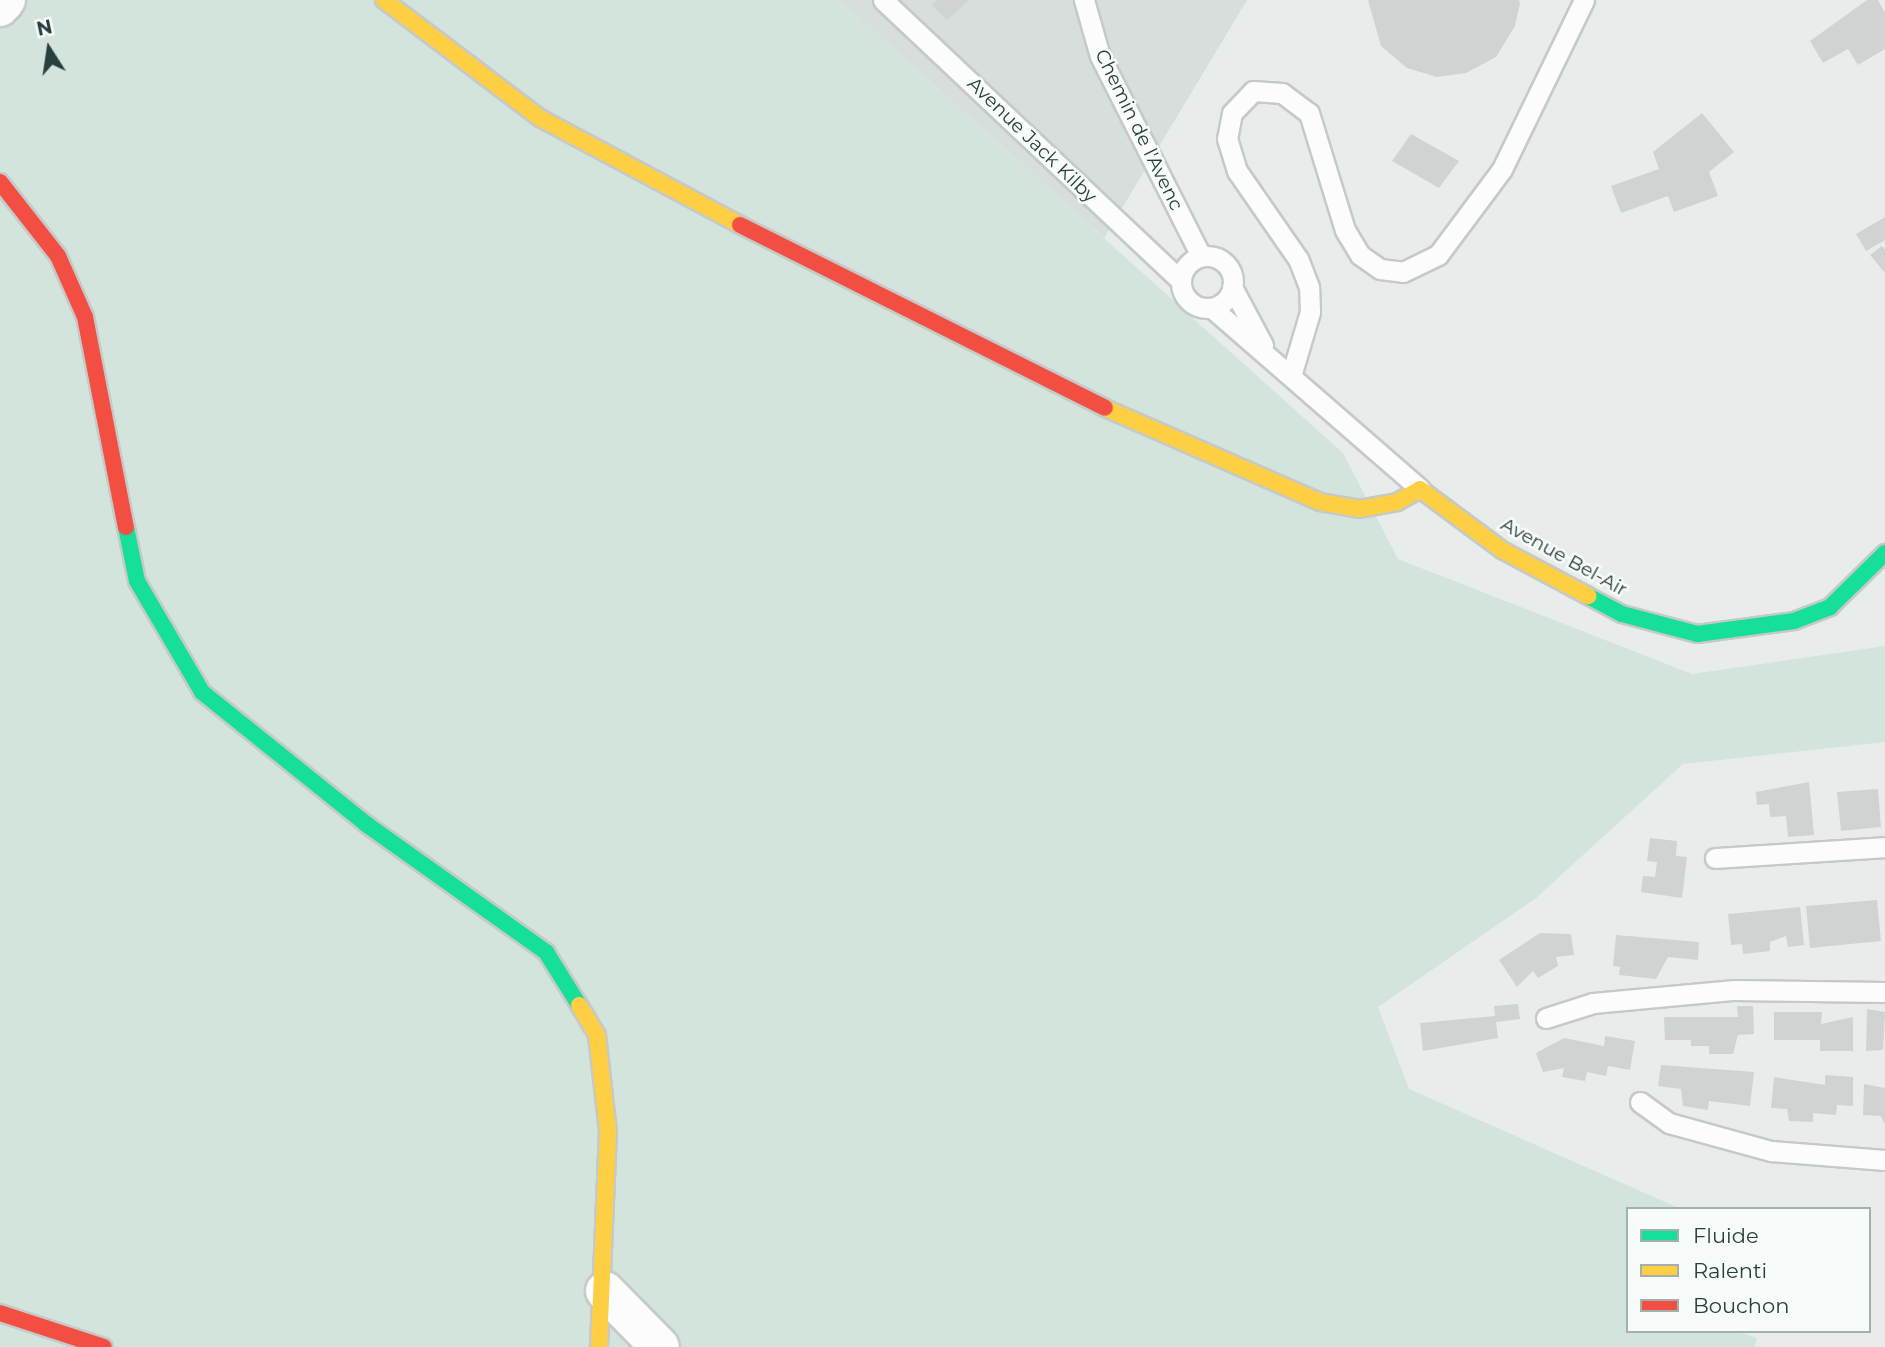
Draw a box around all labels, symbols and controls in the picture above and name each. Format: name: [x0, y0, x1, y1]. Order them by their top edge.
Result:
north arrow: [14, 14, 84, 84]
text: N: [35, 15, 54, 41]
street label: Chemin de l'Avenc: [1090, 46, 1188, 214]
street label: Avenue Jack Kilby: [963, 72, 1101, 208]
street label: Avenue Bel-Air: [1497, 513, 1631, 601]
legend: [1626, 1207, 1871, 1333]
text: Fluide: [1693, 1223, 1759, 1248]
text: Ralenti: [1693, 1258, 1767, 1283]
text: Bouchon: [1693, 1293, 1789, 1318]

